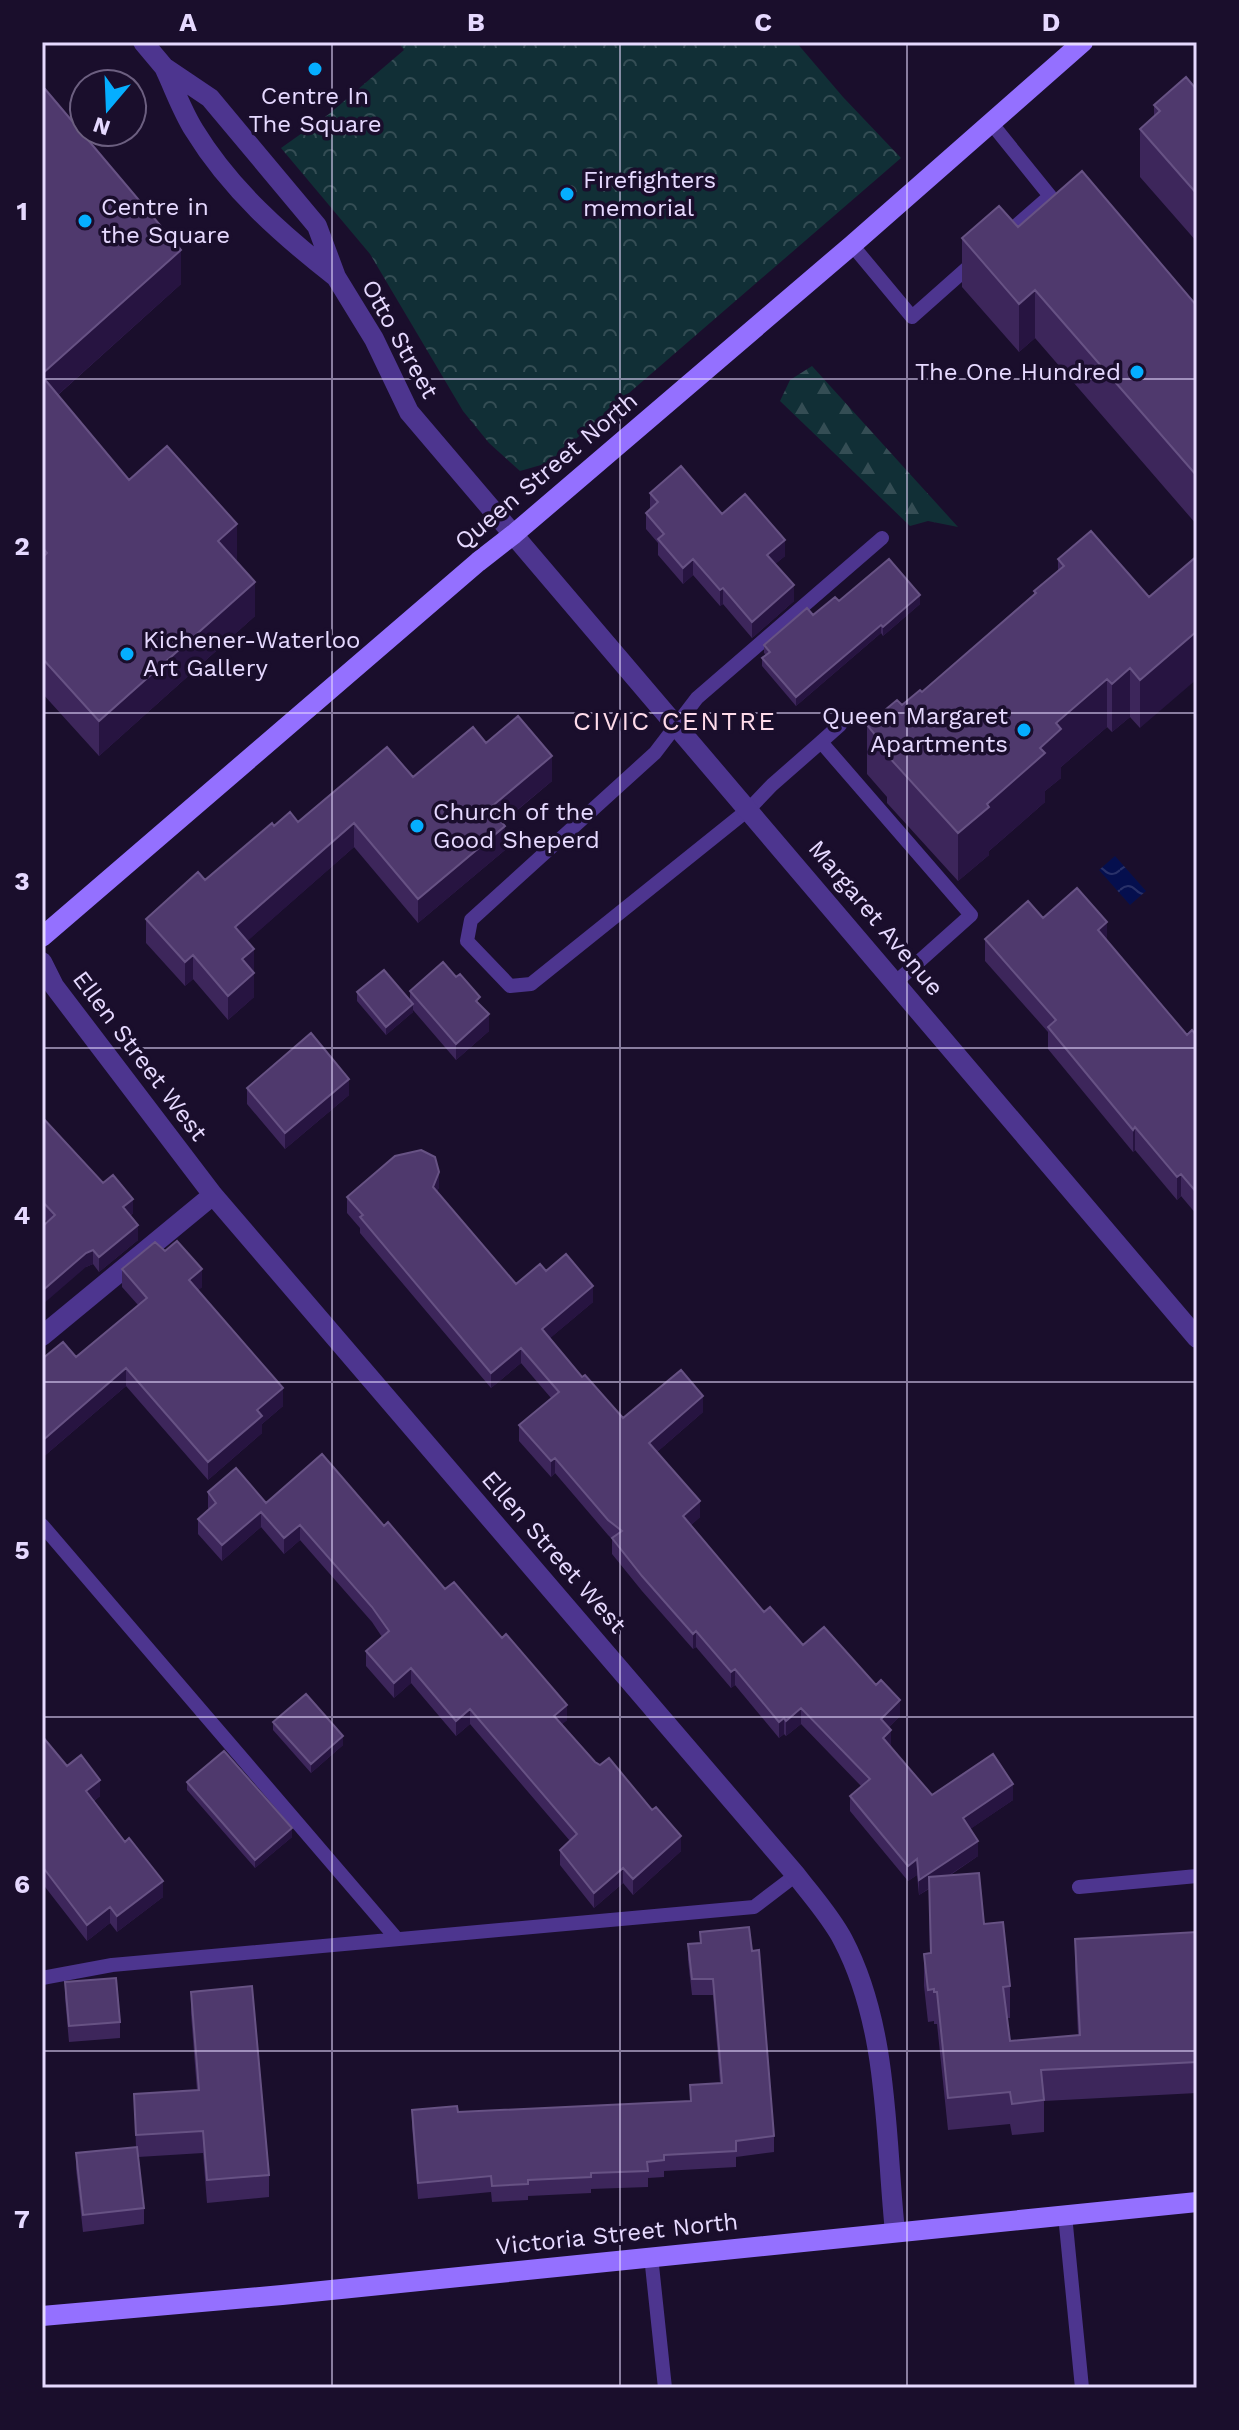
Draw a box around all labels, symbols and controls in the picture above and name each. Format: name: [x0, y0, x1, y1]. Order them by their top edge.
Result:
text: A: [179, 7, 197, 37]
text: B: [467, 7, 485, 37]
text: C: [754, 7, 772, 37]
text: D: [1042, 7, 1060, 37]
marker: Centre In The Square: [306, 60, 324, 78]
north arrow: [68, 68, 148, 148]
place label: Centre In The Square: [249, 82, 381, 138]
text: N: [90, 112, 113, 141]
place label: Firefighters memorial: [583, 166, 716, 222]
marker: Firefighters memorial: [558, 185, 576, 203]
place label: Centre in the Square: [101, 193, 230, 249]
text: 1: [16, 196, 28, 226]
marker: Centre in the Square: [76, 212, 94, 230]
street label: Otto Street: [356, 275, 444, 403]
place label: The One Hundred: [915, 358, 1121, 386]
marker: The One Hundred: [1128, 363, 1146, 381]
street label: Queen Street North: [449, 386, 643, 556]
text: 2: [14, 531, 30, 561]
place label: Kichener-Waterloo Art Gallery: [143, 626, 361, 682]
marker: Kichener-Waterloo Art Gallery: [118, 645, 136, 663]
place label: Queen Margaret Apartments: [822, 702, 1008, 758]
district label: CIVIC CENTRE: [573, 706, 777, 736]
marker: Queen Margaret Apartments: [1015, 721, 1033, 739]
place label: Church of the Good Sheperd: [433, 798, 600, 854]
marker: Church of the Good Sheperd: [408, 817, 426, 835]
street label: Margaret Avenue: [803, 834, 949, 1002]
text: 3: [14, 866, 30, 896]
street label: Ellen Street West: [67, 965, 213, 1147]
text: 4: [14, 1200, 31, 1230]
street label: Ellen Street West: [476, 1465, 632, 1639]
text: 5: [14, 1535, 30, 1565]
text: 6: [14, 1869, 30, 1899]
text: 7: [14, 2204, 30, 2234]
street label: Victoria Street North: [494, 2207, 740, 2261]

